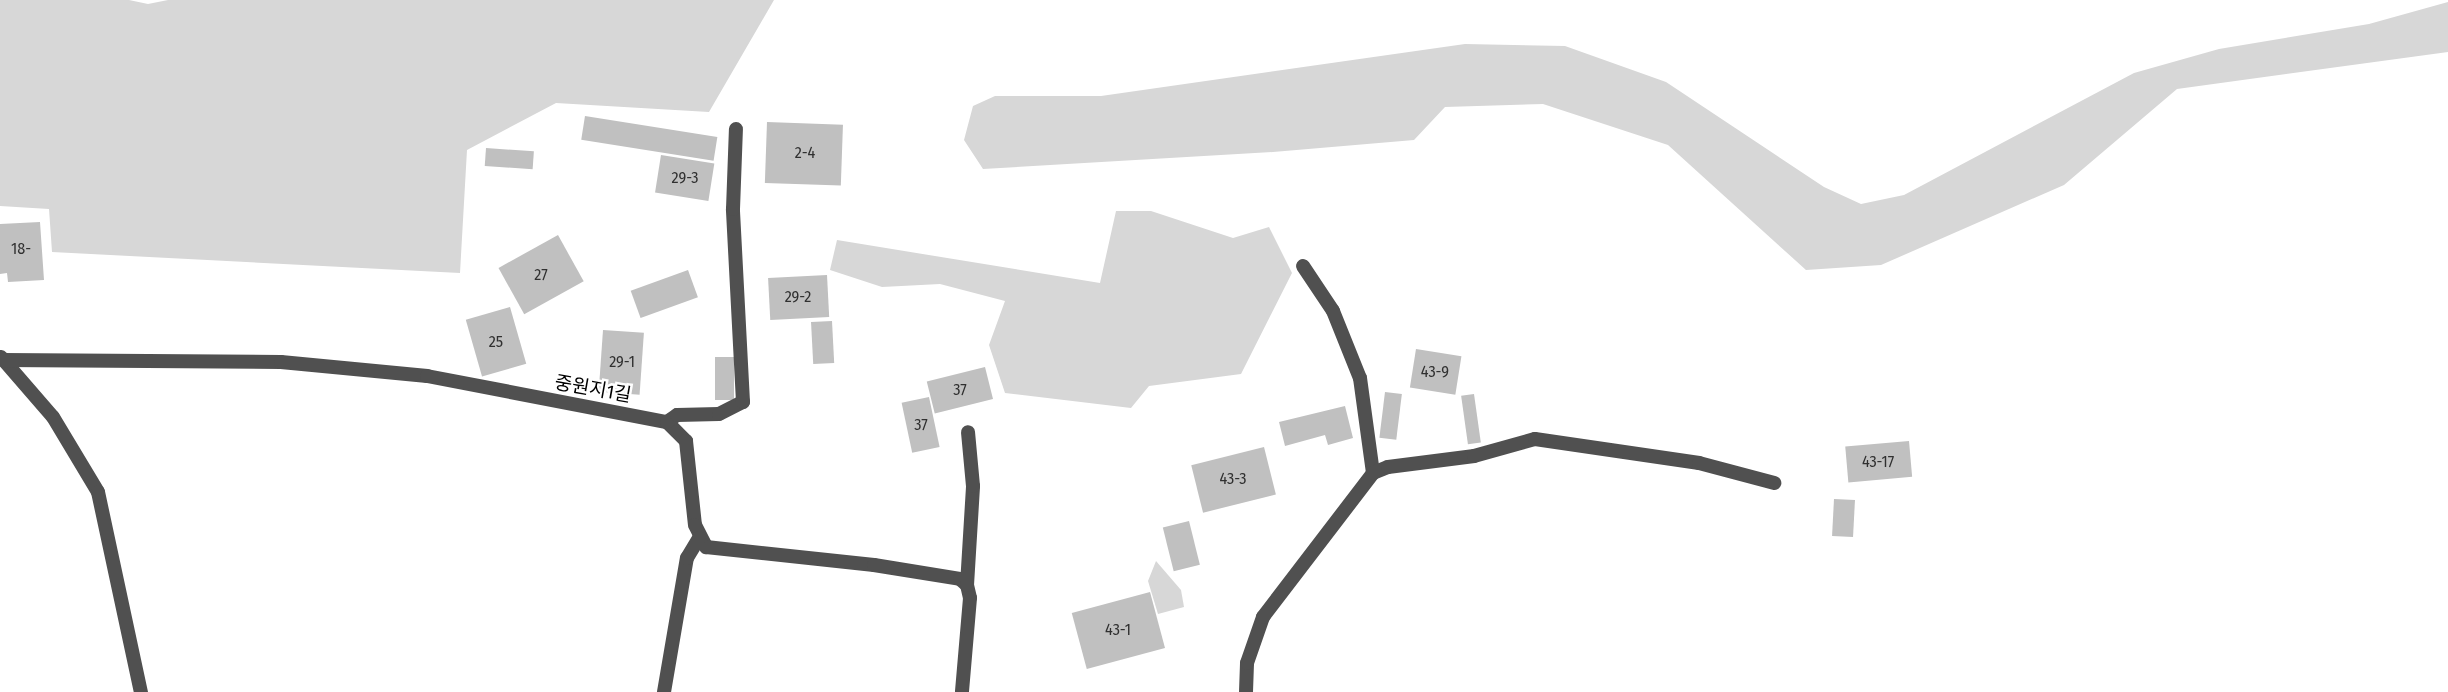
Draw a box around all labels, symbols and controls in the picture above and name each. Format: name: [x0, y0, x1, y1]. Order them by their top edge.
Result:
house number: 2-4: [795, 143, 815, 163]
house number: 29-3: [672, 168, 698, 188]
house number: 18-: [11, 239, 31, 259]
house number: 27: [534, 265, 548, 285]
house number: 29-2: [785, 287, 811, 307]
house number: 25: [489, 332, 503, 352]
house number: 29-1: [609, 352, 635, 372]
house number: 43-9: [1421, 362, 1449, 382]
street label: 중원지1길: [553, 371, 633, 407]
house number: 37: [953, 380, 967, 400]
house number: 37: [914, 415, 928, 435]
house number: 43-17: [1862, 452, 1894, 472]
house number: 43-3: [1220, 469, 1246, 489]
house number: 43-1: [1105, 620, 1131, 640]

